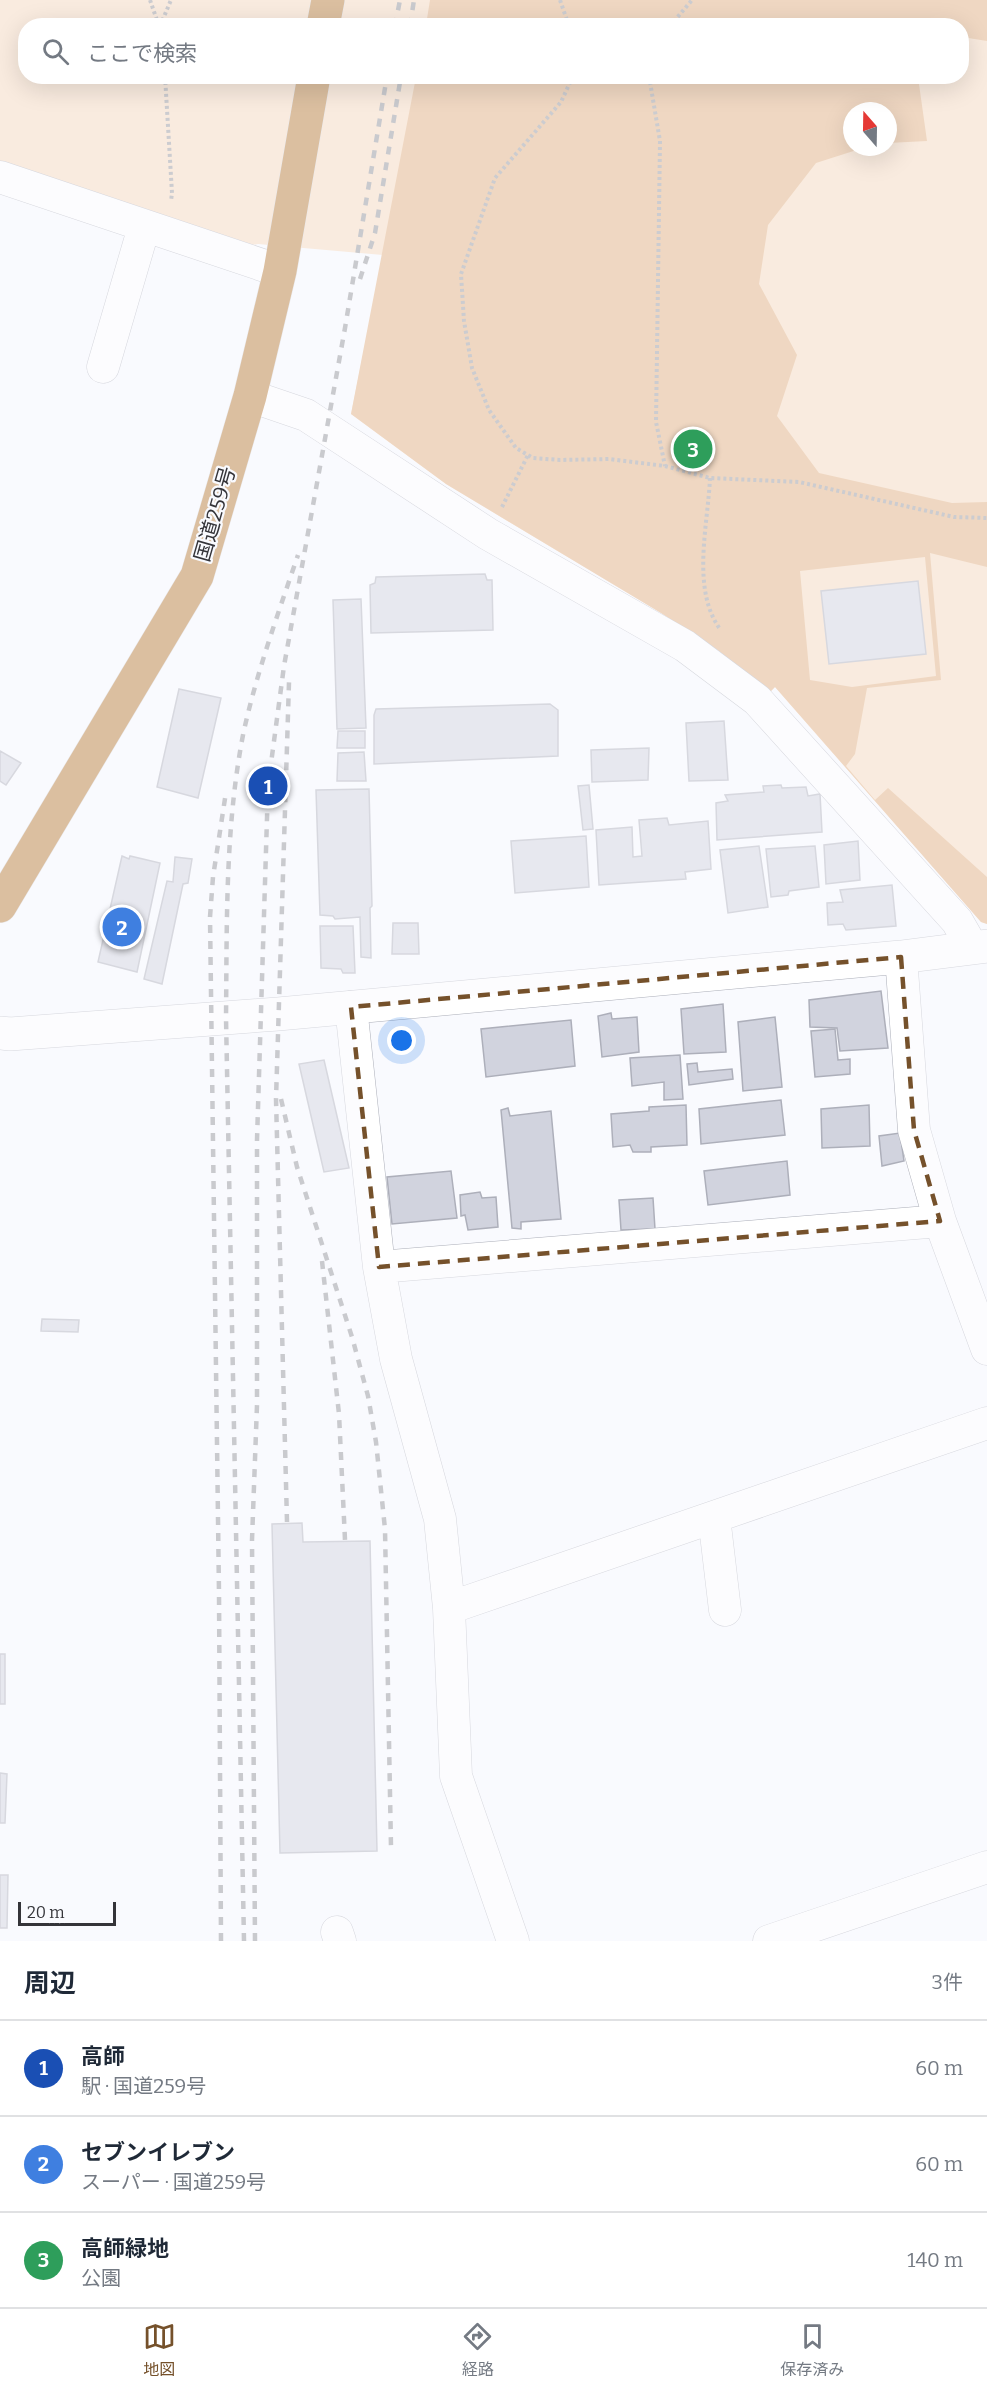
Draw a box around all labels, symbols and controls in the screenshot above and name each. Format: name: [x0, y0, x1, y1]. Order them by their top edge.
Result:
search box: [18, 18, 969, 84]
icon: search: [39, 35, 72, 68]
text: ここで検索: [87, 40, 197, 67]
north arrow: [843, 102, 897, 156]
pin: 3: [674, 426, 712, 472]
street label: 国道259号: [189, 463, 241, 565]
pin: 1: [248, 764, 288, 808]
pin: 2: [102, 904, 142, 950]
your location: [387, 1026, 416, 1055]
scale bar: [18, 1899, 116, 1926]
text: 20 m: [27, 1903, 64, 1922]
text: 周辺: [24, 1968, 76, 1999]
text: 3件: [932, 1970, 963, 1994]
text: 高師: [81, 2043, 125, 2070]
text: 1: [39, 2056, 48, 2080]
text: 60 m: [915, 2056, 963, 2080]
text: 駅 · 国道259号: [81, 2074, 206, 2098]
text: セブンイレブン: [81, 2139, 235, 2166]
text: 2: [38, 2152, 49, 2176]
text: 60 m: [915, 2152, 963, 2176]
text: スーパー · 国道259号: [81, 2170, 266, 2194]
text: 高師緑地: [81, 2235, 169, 2262]
text: 3: [38, 2248, 49, 2272]
text: 140 m: [907, 2248, 963, 2272]
text: 公園: [81, 2266, 121, 2290]
tab: 地図: [143, 2320, 176, 2380]
tab: 経路: [461, 2320, 494, 2380]
tab: 保存済み: [780, 2320, 844, 2380]

